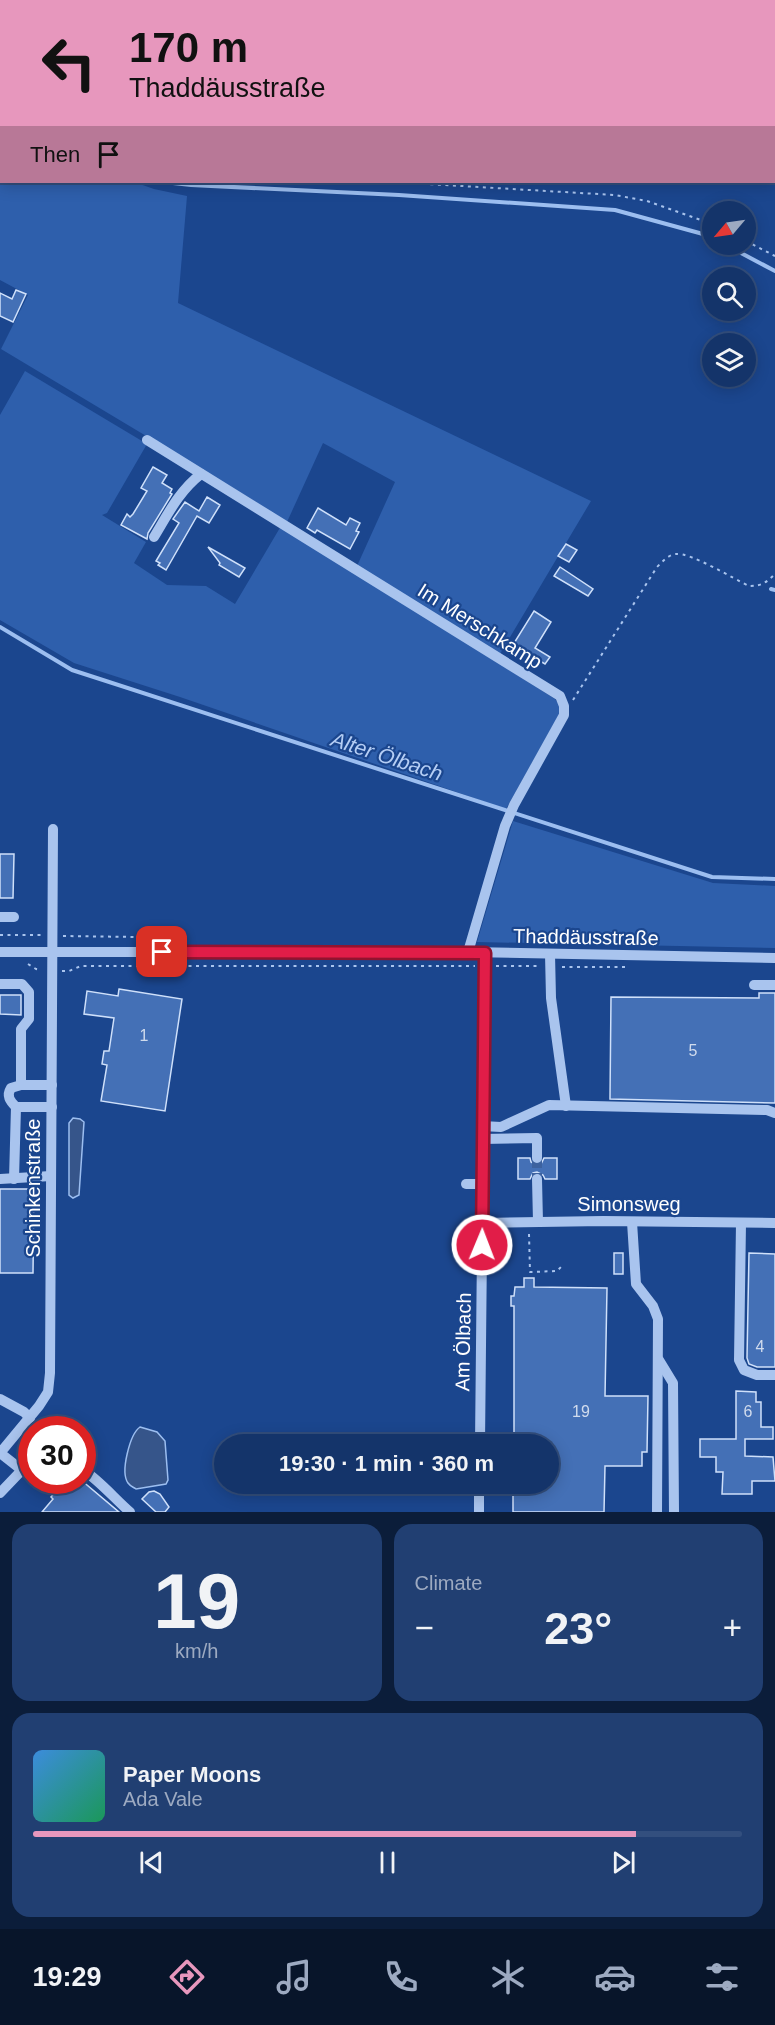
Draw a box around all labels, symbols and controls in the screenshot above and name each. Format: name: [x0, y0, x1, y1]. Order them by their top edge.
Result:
icon: left: [30, 24, 108, 102]
text: 170 m: [129, 24, 248, 71]
text: Thaddäusstraße: [129, 73, 326, 103]
icon: arrive: [92, 138, 125, 171]
text: Then: [30, 142, 80, 167]
north arrow: [702, 201, 756, 255]
map controls: [702, 201, 756, 387]
button: search: [702, 267, 756, 321]
button: layers: [702, 333, 756, 387]
street label: Im Merschkamp: [414, 579, 546, 673]
water label: Alter Ölbach: [327, 727, 446, 785]
street label: Thaddäusstraße: [513, 925, 659, 949]
pin: [136, 926, 187, 977]
icon: arrive: [145, 935, 178, 968]
house number: 1: [140, 1027, 149, 1044]
house number: 5: [689, 1042, 698, 1059]
street label: Schinkenstraße: [22, 1119, 44, 1257]
street label: Simonsweg: [577, 1193, 681, 1215]
position arrow: [450, 1213, 514, 1277]
street label: Am Ölbach: [451, 1292, 475, 1392]
house number: 4: [756, 1338, 765, 1355]
house number: 19: [572, 1403, 590, 1420]
house number: 6: [744, 1403, 753, 1420]
speed limit sign: 30: [18, 1416, 96, 1494]
text: 19:30 · 1 min · 360 m: [279, 1451, 494, 1476]
text: 19: [153, 1557, 240, 1645]
text: Climate: [415, 1572, 482, 1594]
text: 23°: [544, 1603, 612, 1654]
text: −: [415, 1609, 434, 1646]
text: +: [723, 1609, 742, 1646]
text: km/h: [175, 1640, 218, 1662]
text: Paper Moons: [123, 1762, 261, 1787]
text: Ada Vale: [123, 1788, 203, 1810]
icon: previous: [135, 1846, 168, 1879]
icon: pause: [371, 1846, 404, 1879]
icon: next: [607, 1846, 640, 1879]
icon: directions: [166, 1956, 208, 1998]
icon: music: [273, 1956, 315, 1998]
icon: phone: [380, 1956, 422, 1998]
icon: climate: [487, 1956, 529, 1998]
icon: car: [594, 1956, 636, 1998]
icon: filters: [701, 1956, 743, 1998]
text: 19:29: [32, 1962, 101, 1992]

